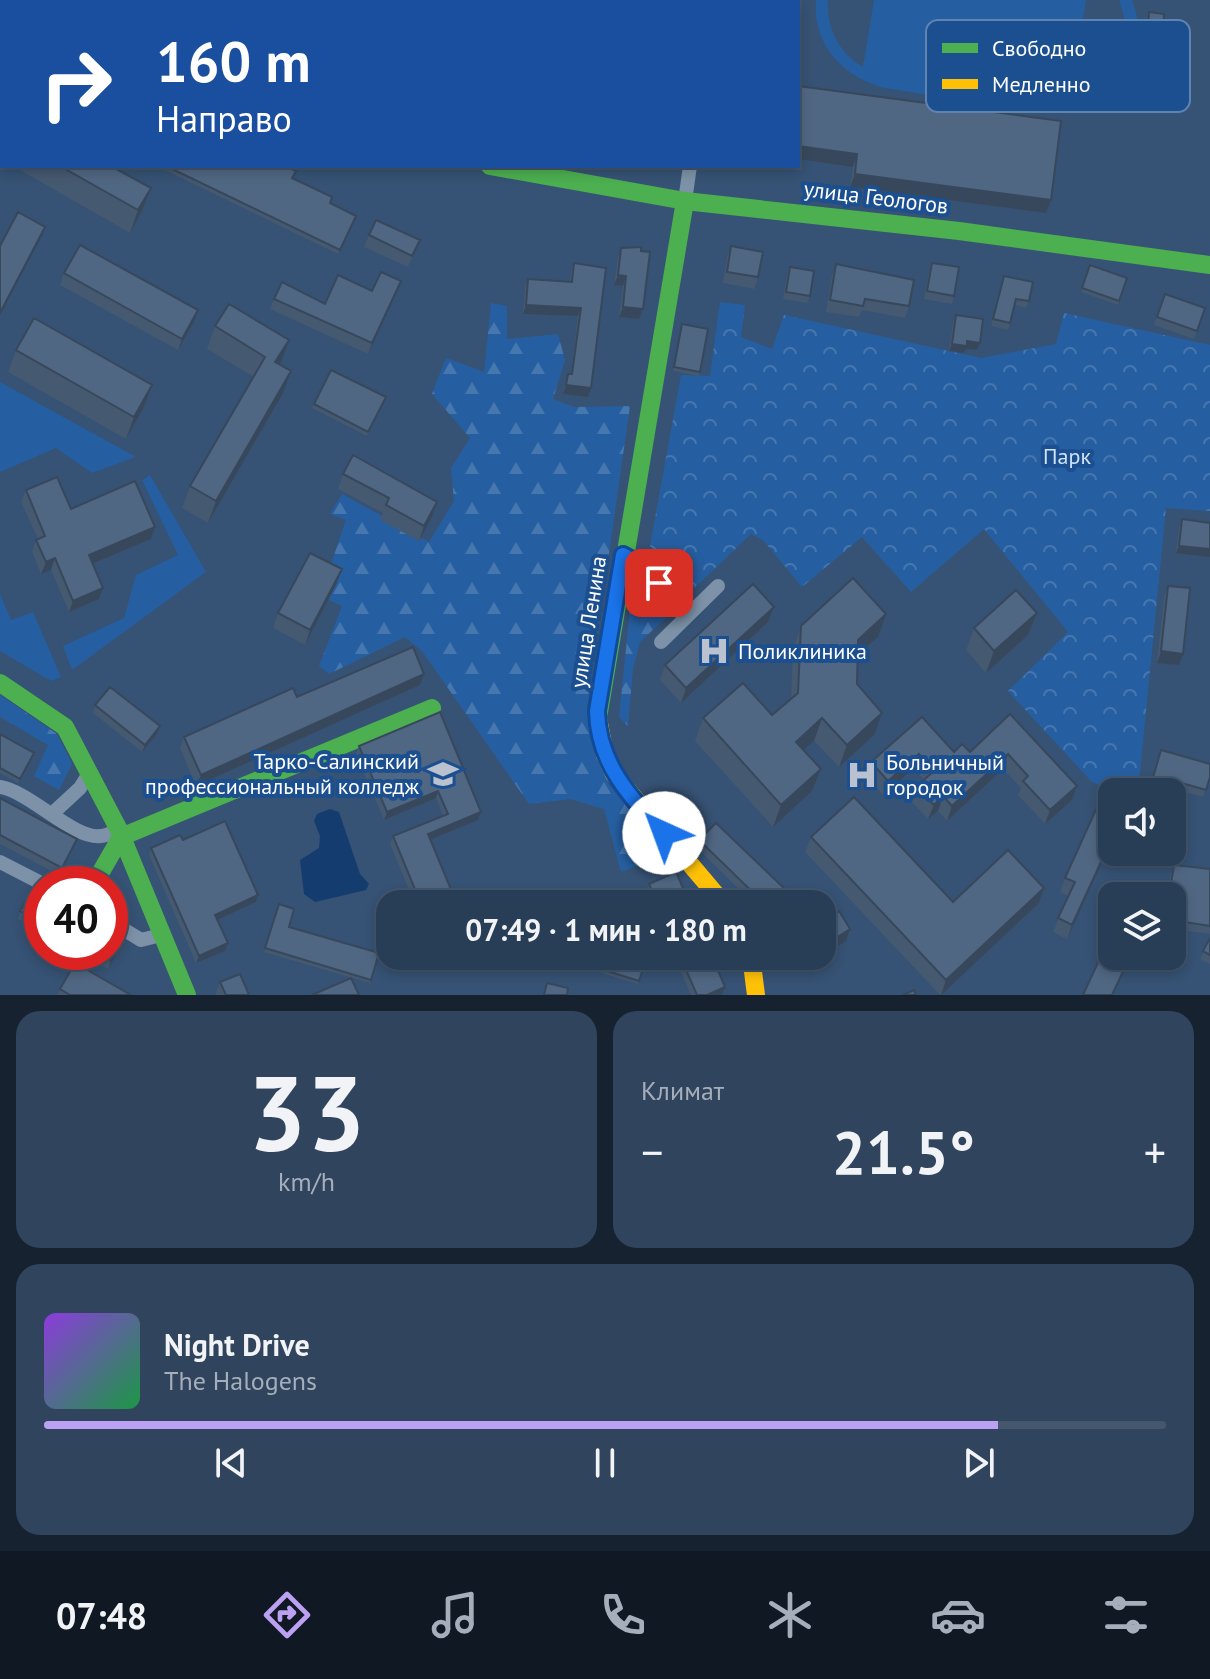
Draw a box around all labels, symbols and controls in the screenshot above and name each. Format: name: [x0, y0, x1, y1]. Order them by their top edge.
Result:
legend: [926, 20, 1190, 112]
text: 160 m: [156, 25, 311, 97]
icon: right: [24, 32, 128, 136]
text: Свободно: [992, 34, 1086, 62]
text: Медленно: [992, 70, 1090, 98]
text: Направо: [156, 95, 292, 142]
street label: улица Геологов: [802, 174, 950, 220]
park label: Парк: [1043, 442, 1091, 470]
pin: [625, 549, 693, 617]
street label: улица Ленина: [564, 554, 612, 690]
icon: arrive: [637, 561, 681, 605]
hospital icon: Поликлиника: [697, 634, 731, 668]
place label: Поликлиника: [738, 637, 867, 665]
place label: Тарко-Салинский профессиональный колледж: [145, 747, 419, 800]
place label: Больничный городок: [886, 748, 1004, 801]
school or university icon: Тарко-Салинский профессиональный колледж: [426, 757, 460, 791]
hospital icon: Больничный городок: [845, 758, 879, 792]
map controls: [1098, 778, 1186, 970]
button: sound: [1098, 778, 1186, 866]
position arrow: [622, 791, 706, 875]
speed limit sign: 40: [24, 866, 128, 970]
button: layers: [1098, 882, 1186, 970]
text: 07:49 · 1 мин · 180 m: [465, 910, 747, 949]
text: 33: [248, 1045, 365, 1180]
text: Климат: [641, 1074, 724, 1107]
text: 21.5°: [832, 1113, 975, 1191]
text: −: [641, 1123, 663, 1180]
text: +: [1144, 1123, 1166, 1180]
text: km/h: [278, 1165, 335, 1198]
text: Night Drive: [164, 1325, 310, 1364]
text: The Halogens: [164, 1364, 317, 1397]
icon: previous: [209, 1441, 253, 1485]
icon: pause: [583, 1441, 627, 1485]
icon: next: [957, 1441, 1001, 1485]
icon: directions: [259, 1587, 315, 1643]
icon: music: [427, 1587, 483, 1643]
icon: phone: [595, 1587, 651, 1643]
icon: climate: [762, 1587, 818, 1643]
icon: car: [930, 1587, 986, 1643]
icon: filters: [1098, 1587, 1154, 1643]
text: 07:48: [56, 1592, 147, 1639]

